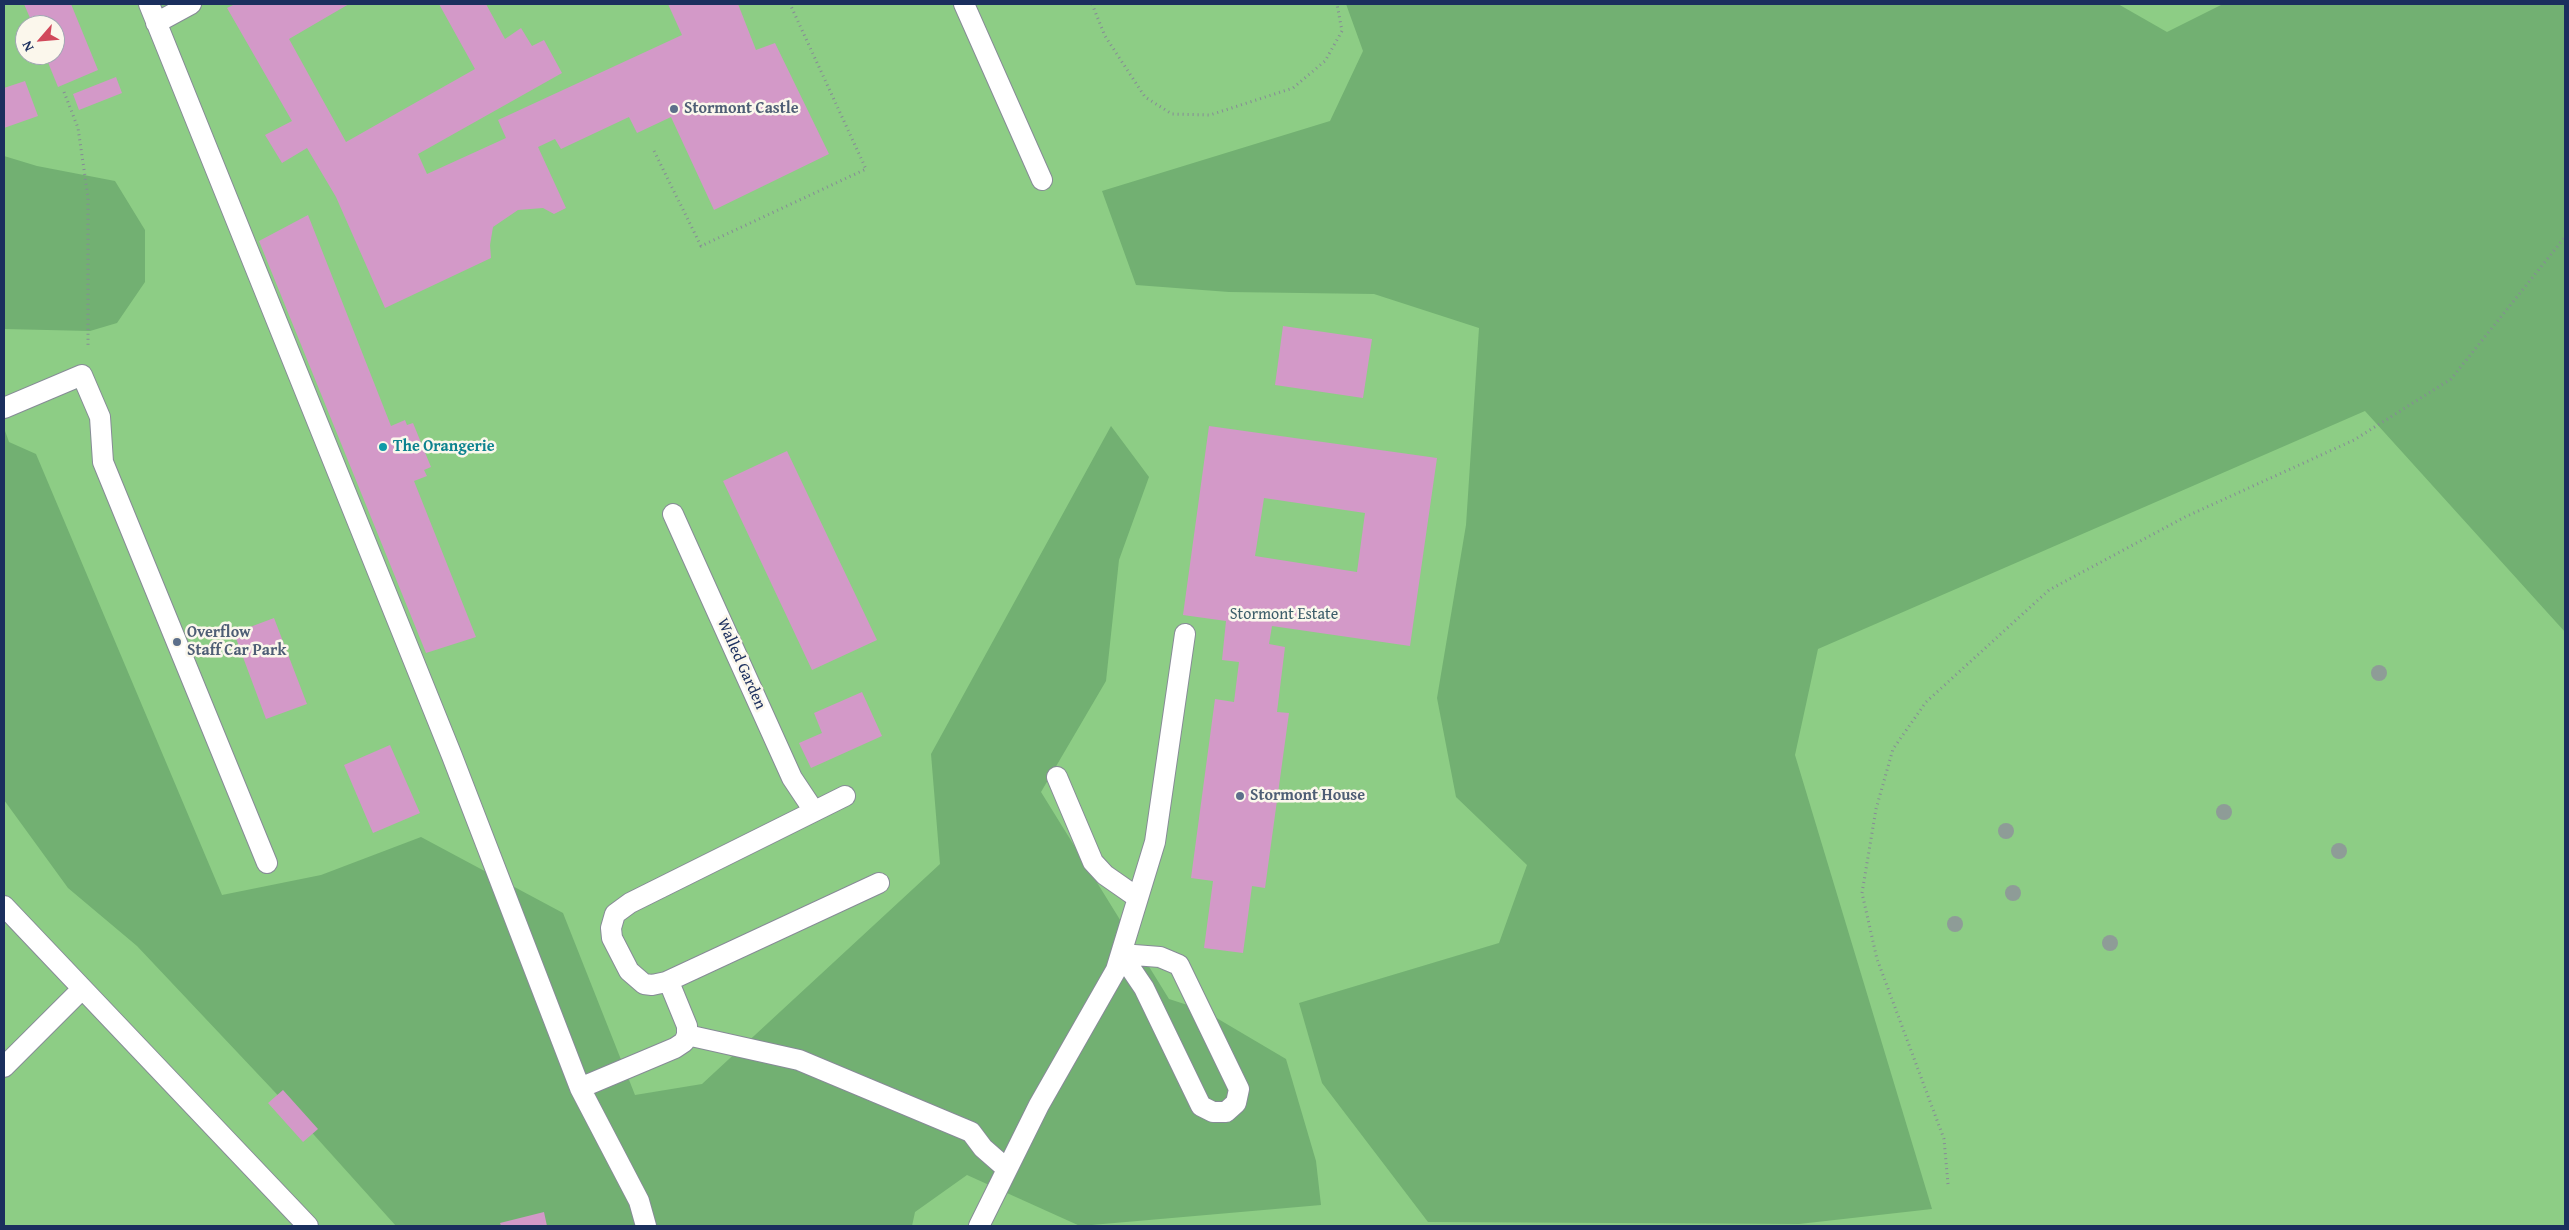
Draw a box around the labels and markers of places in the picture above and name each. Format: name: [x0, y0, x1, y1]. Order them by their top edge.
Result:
place label: Stormont Castle: [684, 99, 799, 119]
marker: Stormont Castle: [668, 103, 680, 115]
place label: The Orangerie: [393, 437, 495, 457]
marker: The Orangerie: [377, 441, 389, 453]
place label: Overflow Staff Car Park: [187, 623, 286, 661]
marker: Overflow Staff Car Park: [171, 636, 183, 648]
place label: Stormont House: [1250, 786, 1365, 806]
marker: Stormont House: [1234, 790, 1246, 802]

